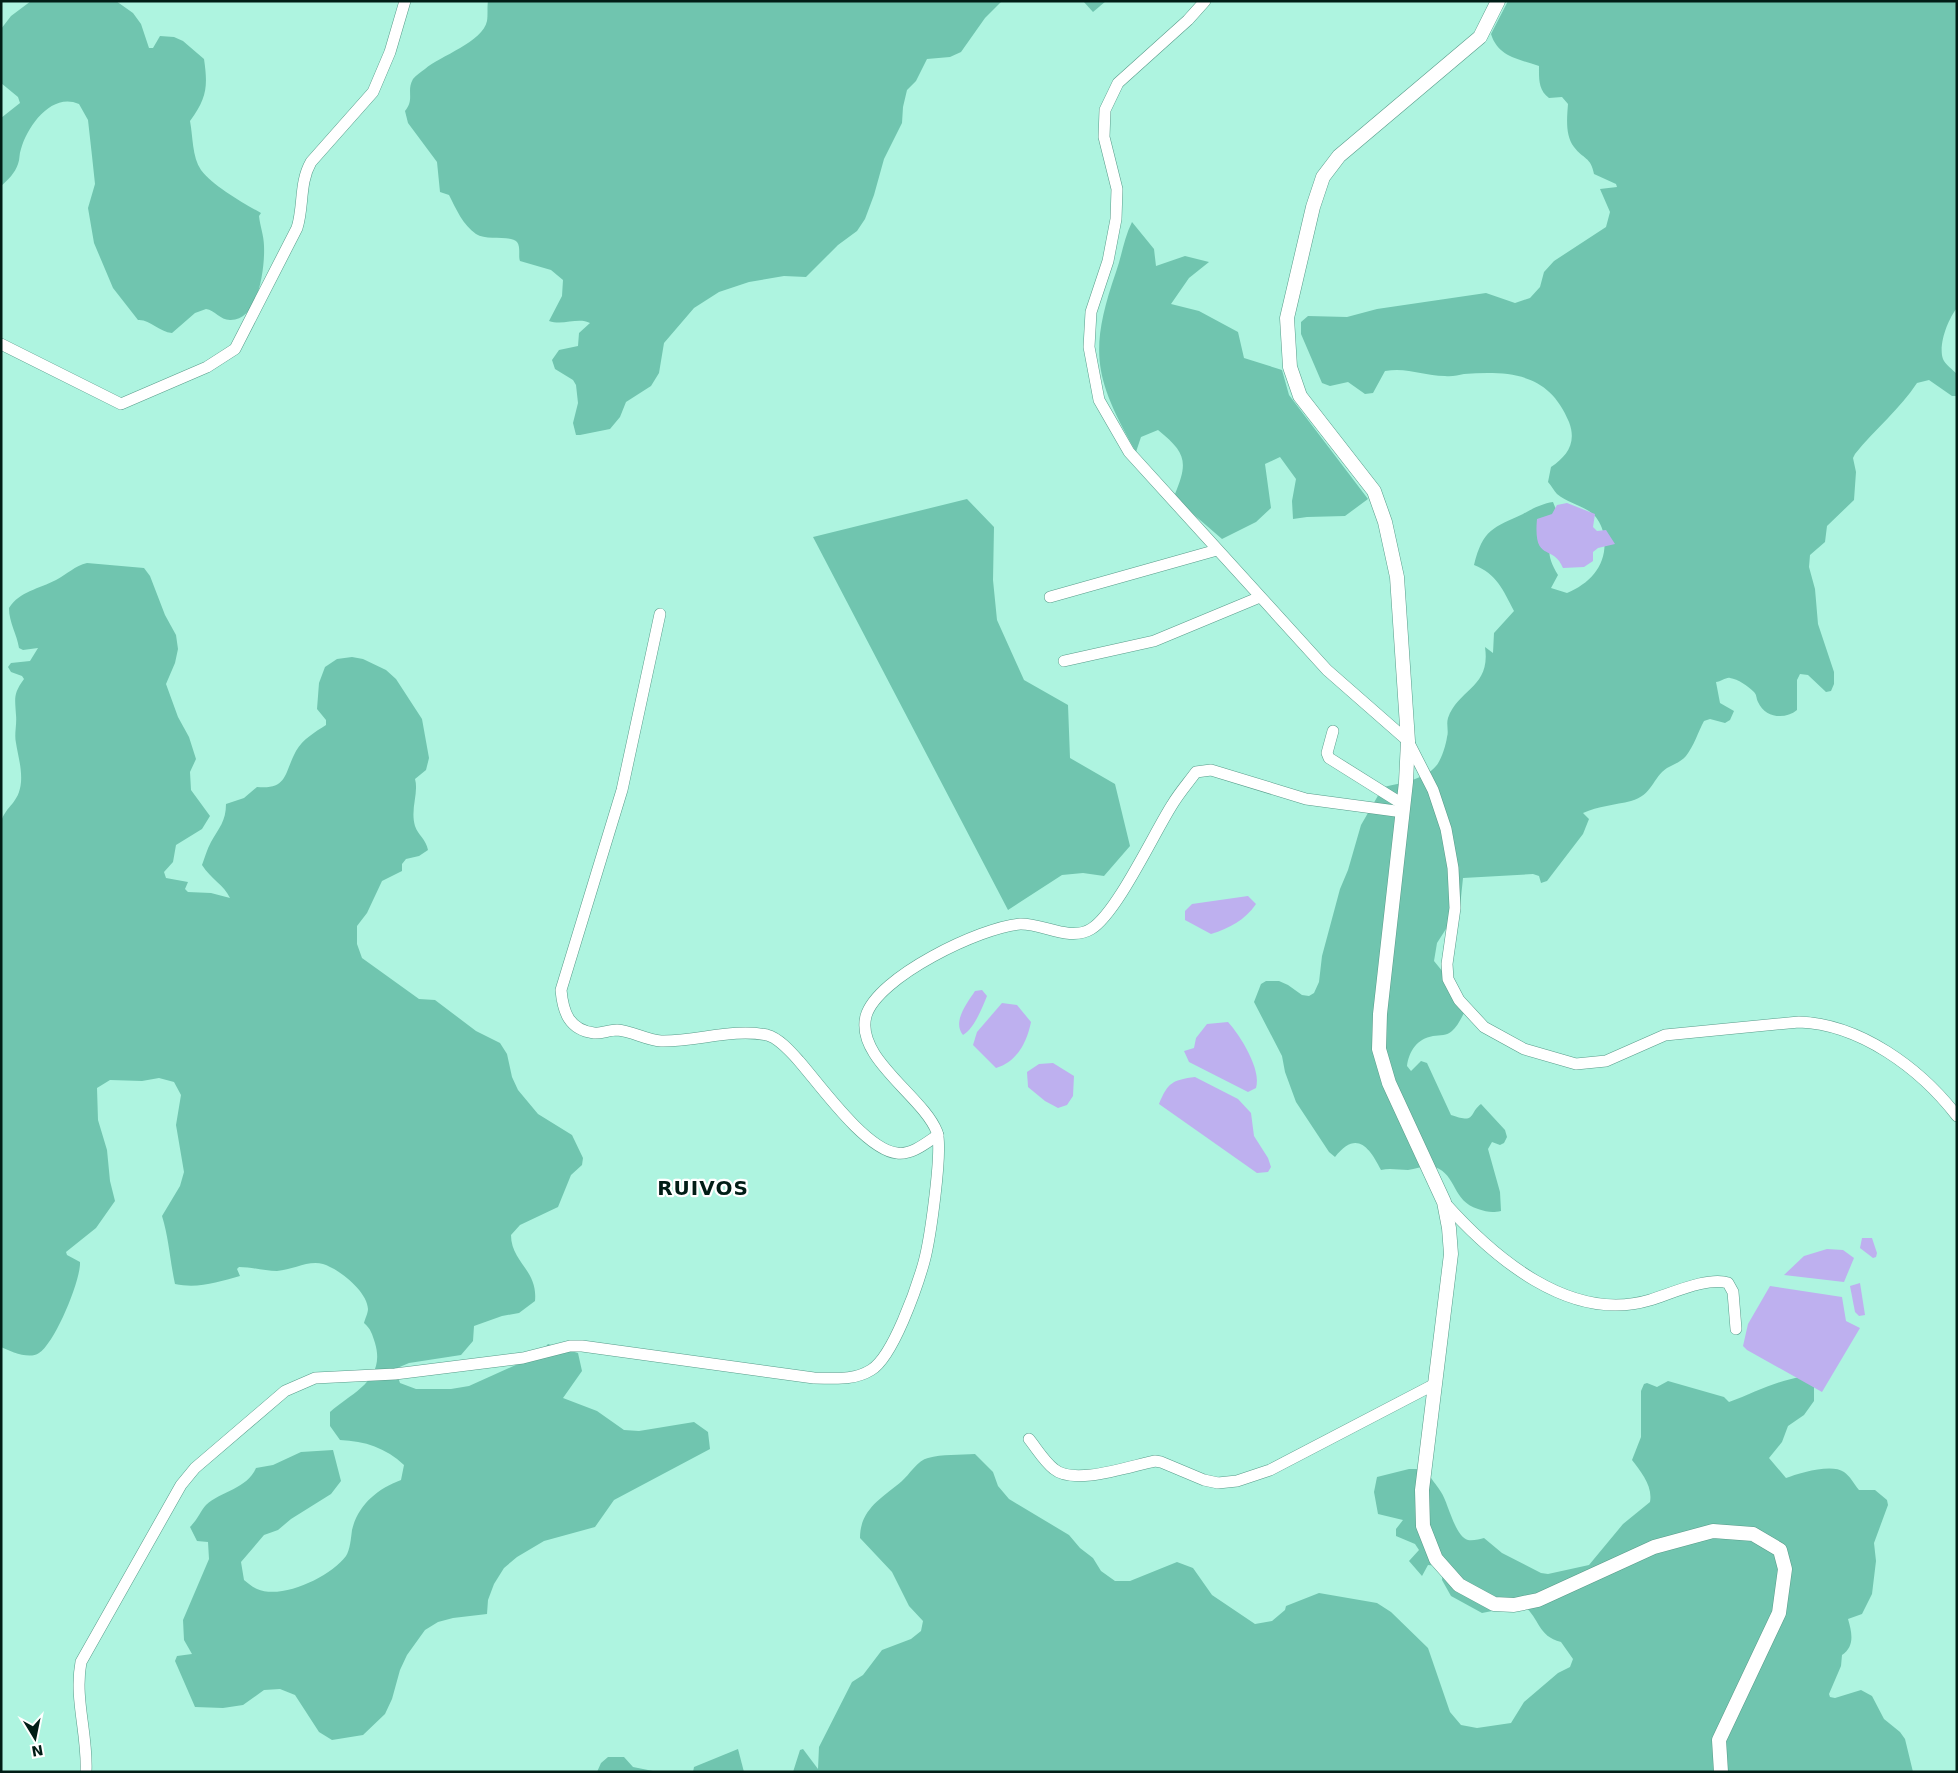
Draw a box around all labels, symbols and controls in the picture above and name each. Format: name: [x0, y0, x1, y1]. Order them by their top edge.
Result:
district label: RUIVOS: [657, 1176, 749, 1200]
north arrow: [10, 1713, 60, 1763]
text: N: [30, 1742, 44, 1760]

